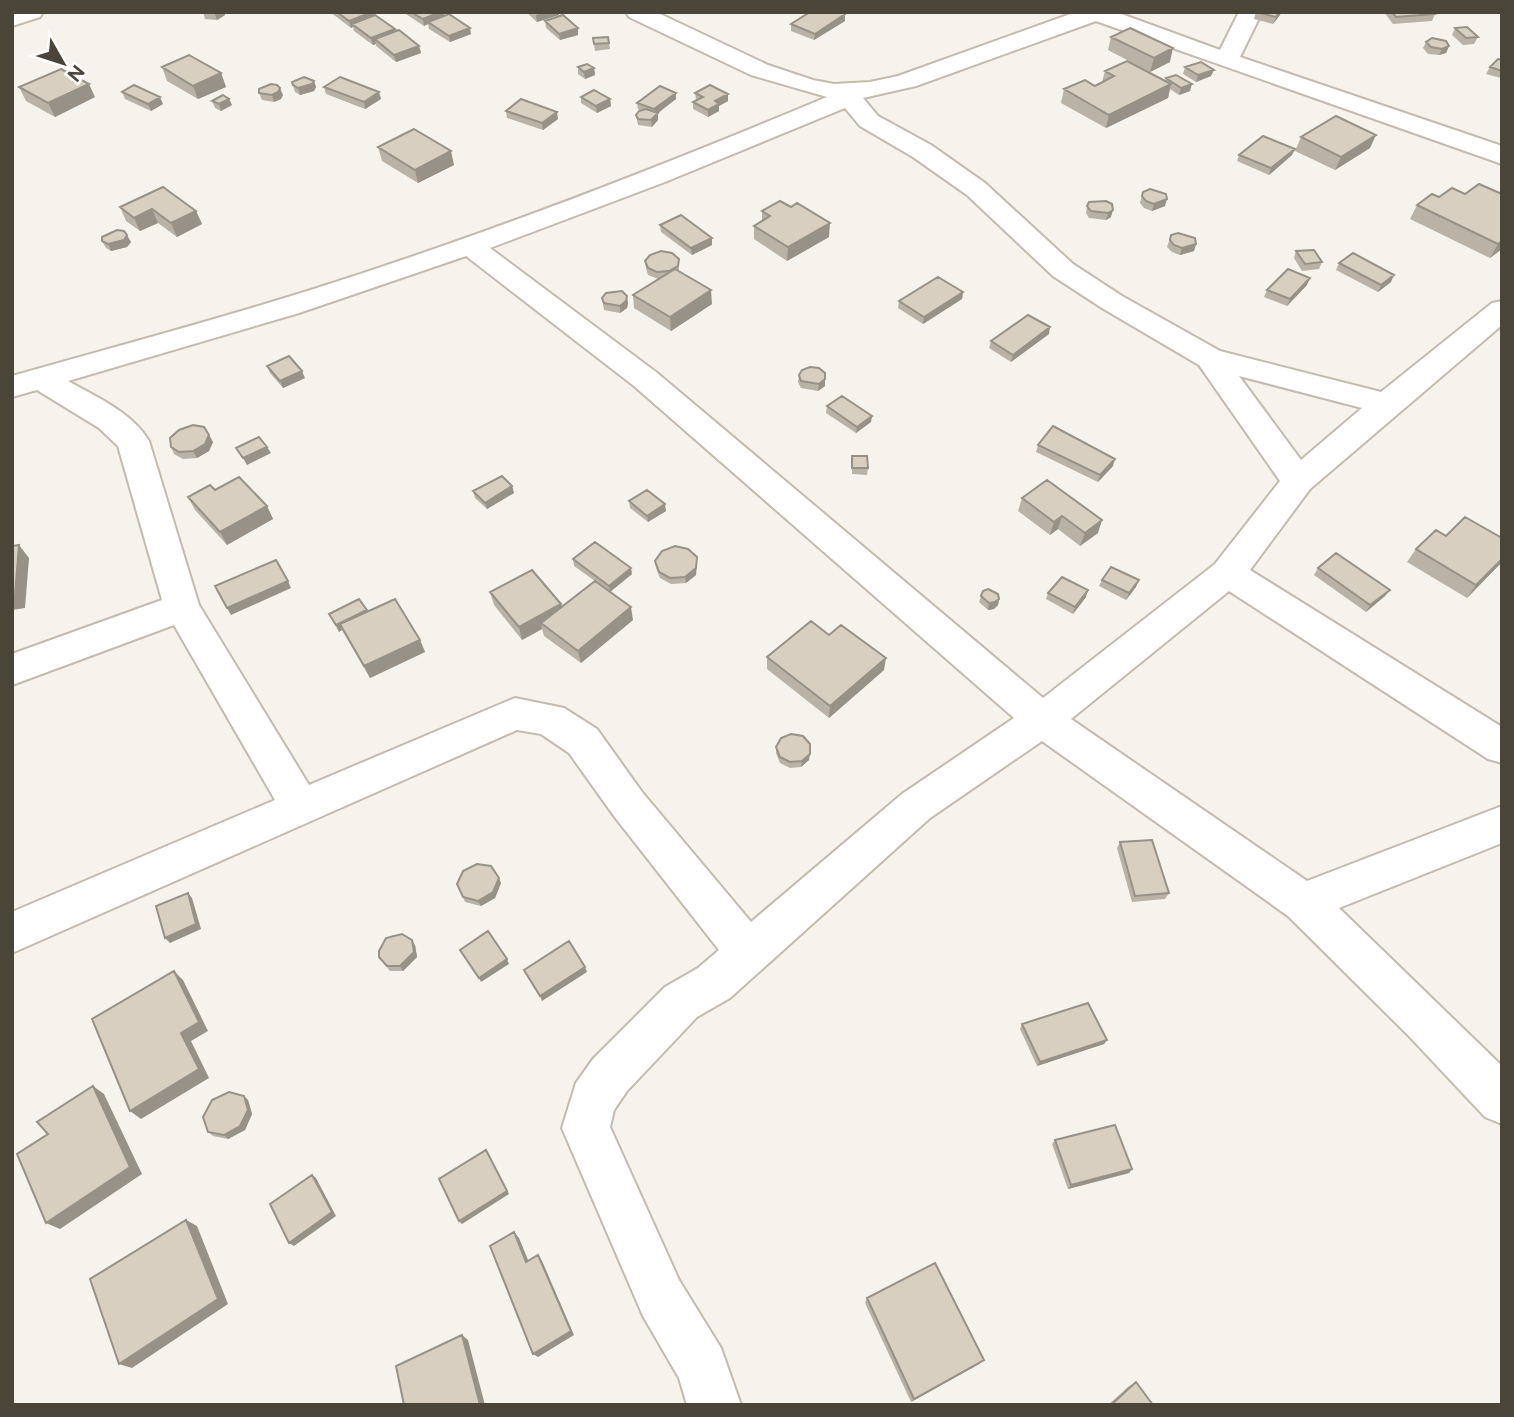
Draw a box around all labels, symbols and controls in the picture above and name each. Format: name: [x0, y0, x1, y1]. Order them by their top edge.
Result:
north arrow: [28, 28, 98, 98]
text: N: [62, 60, 89, 86]

